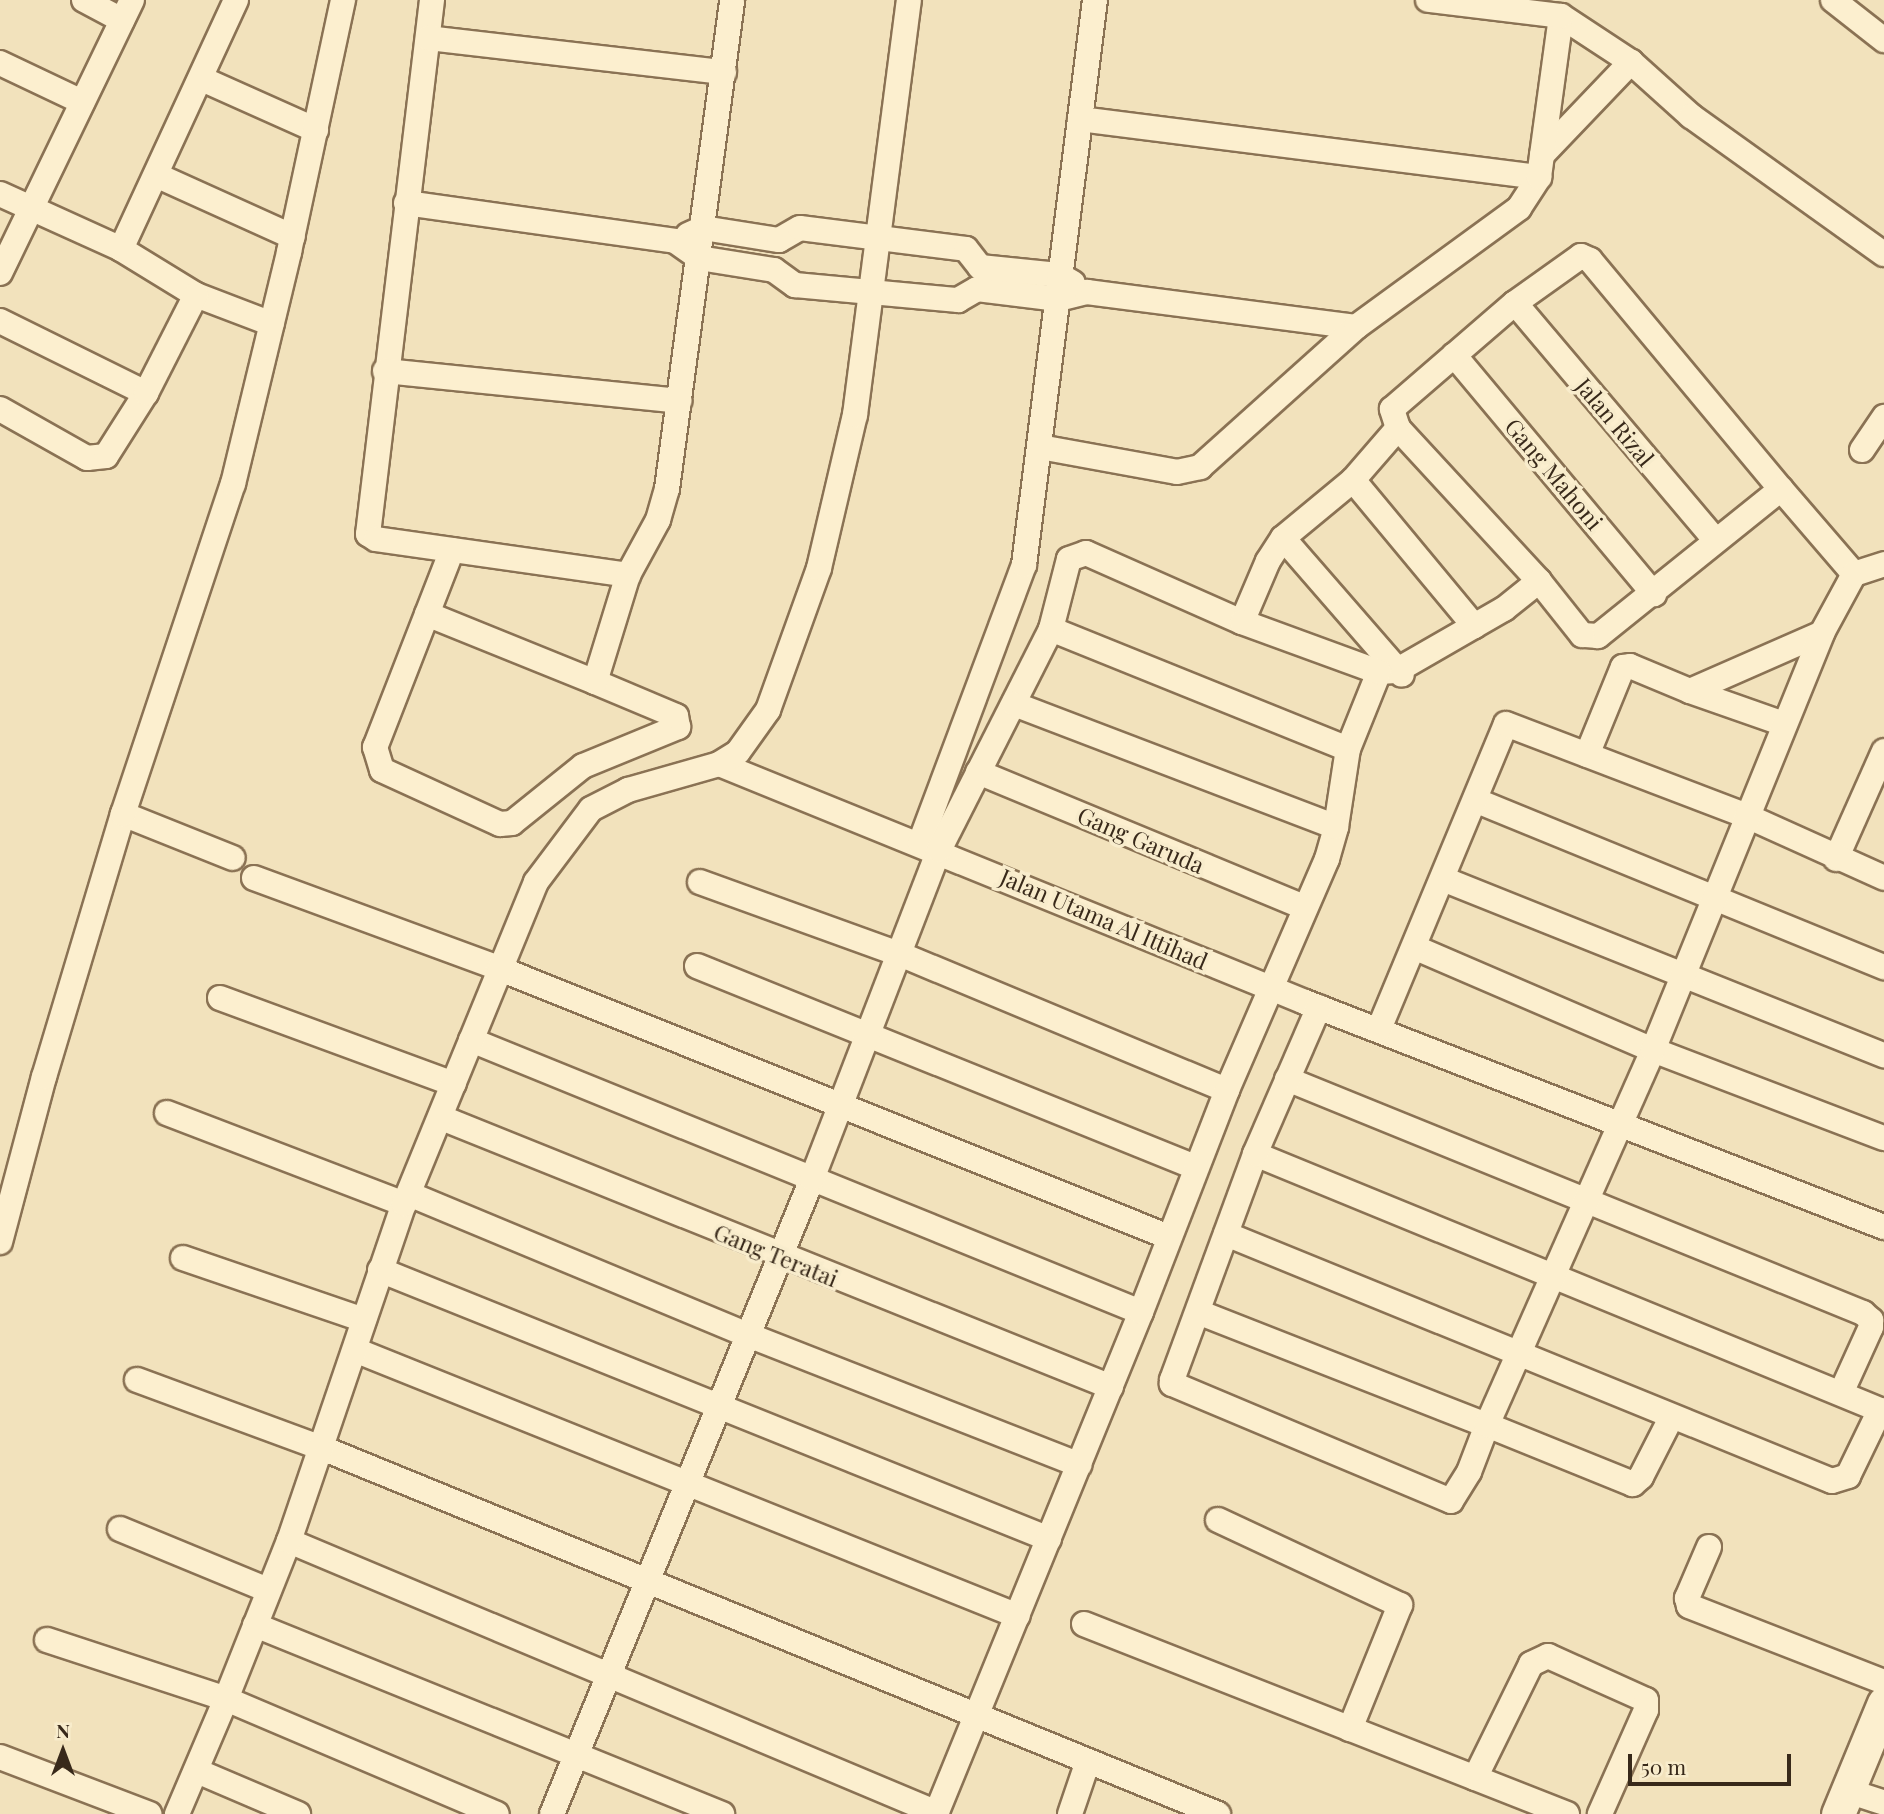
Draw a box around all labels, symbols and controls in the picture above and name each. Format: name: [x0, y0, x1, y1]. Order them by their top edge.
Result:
street label: Jalan Rizal: [1570, 372, 1660, 472]
street label: Gang Mahoni: [1499, 413, 1609, 535]
street label: Gang Garuda: [1074, 801, 1208, 879]
street label: Jalan Utama Al Ittihad: [996, 863, 1212, 975]
street label: Gang Teratai: [710, 1218, 842, 1292]
north arrow: [28, 1716, 98, 1786]
text: N: [56, 1717, 70, 1743]
scale bar: [1632, 1741, 1795, 1785]
text: 50 m: [1641, 1752, 1686, 1780]

